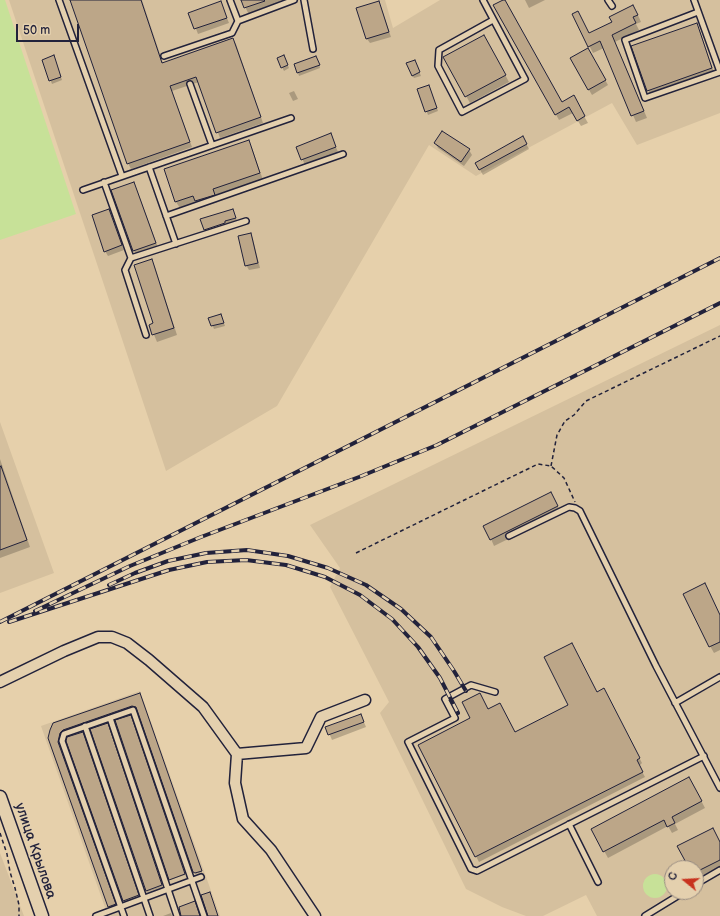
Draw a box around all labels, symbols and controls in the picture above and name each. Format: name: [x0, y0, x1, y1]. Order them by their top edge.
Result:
scale bar: [18, 16, 81, 42]
text: 50 m: [23, 23, 50, 38]
street label: улица Крылова: [11, 801, 59, 901]
north arrow: [664, 860, 704, 900]
text: С: [666, 871, 680, 882]

